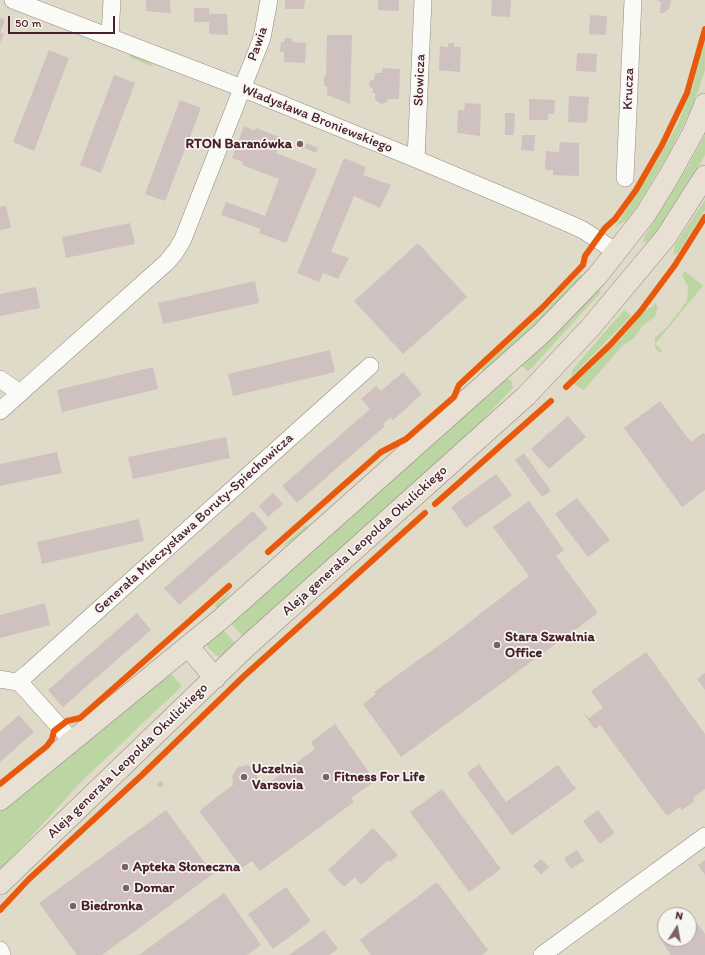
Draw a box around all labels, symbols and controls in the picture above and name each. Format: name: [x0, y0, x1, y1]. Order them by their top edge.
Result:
scale bar: [10, 8, 117, 34]
text: 50 m: [15, 16, 41, 30]
street label: Pawia: [244, 25, 272, 63]
street label: Słowicza: [411, 54, 429, 106]
street label: Krucza: [620, 68, 638, 110]
street label: Władysława Broniewskiego: [239, 81, 395, 157]
place label: RTON Baranówka: [185, 136, 292, 152]
marker: RTON Baranówka: [295, 139, 305, 149]
street label: Generała Mieczysława Boruty-Spiechowicza: [91, 430, 297, 618]
street label: Aleja generała Leopolda Okulickiego: [279, 462, 451, 620]
place label: Stara Szwalnia Office: [505, 629, 595, 662]
marker: Stara Szwalnia Office: [492, 640, 502, 650]
street label: Aleja generała Leopolda Okulickiego: [44, 680, 212, 842]
place label: Uczelnia Varsovia: [252, 761, 304, 794]
place label: Fitness For Life: [334, 769, 425, 785]
marker: Uczelnia Varsovia: [239, 772, 249, 782]
marker: Fitness For Life: [321, 772, 331, 782]
place label: Apteka Słoneczna: [133, 859, 240, 875]
marker: Apteka Słoneczna: [120, 862, 130, 872]
place label: Domar: [134, 880, 174, 896]
marker: Domar: [121, 883, 131, 893]
place label: Biedronka: [81, 898, 143, 914]
marker: Biedronka: [68, 901, 78, 911]
north arrow: [657, 907, 697, 947]
text: N: [674, 909, 684, 923]

